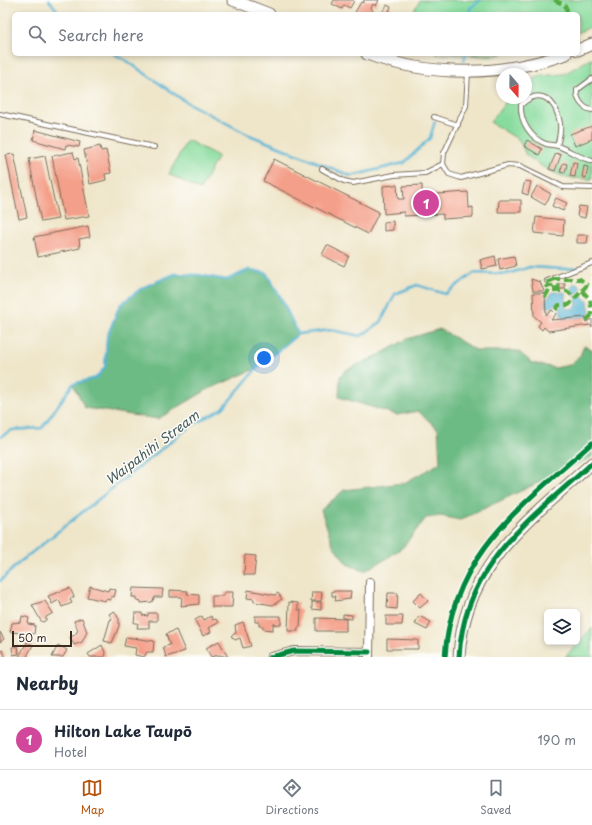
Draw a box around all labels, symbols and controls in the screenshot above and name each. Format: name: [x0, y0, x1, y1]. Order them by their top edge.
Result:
search box: [12, 12, 580, 56]
icon: search: [26, 23, 48, 45]
text: Search here: [58, 23, 144, 46]
north arrow: [496, 68, 532, 104]
pin: 1: [413, 188, 439, 218]
your location: [254, 348, 274, 368]
water label: Waipahihi Stream: [101, 405, 204, 489]
map controls: [544, 609, 580, 645]
button: layers: [544, 609, 580, 645]
scale bar: [12, 629, 72, 648]
text: 50 m: [18, 629, 47, 646]
text: Nearby: [16, 670, 78, 696]
text: Hilton Lake Taupō: [54, 719, 192, 742]
text: 1: [26, 730, 32, 749]
text: 190 m: [537, 730, 576, 749]
text: Hotel: [54, 742, 87, 761]
tab: Map: [81, 777, 104, 818]
tab: Directions: [265, 777, 319, 818]
tab: Saved: [480, 777, 511, 818]

